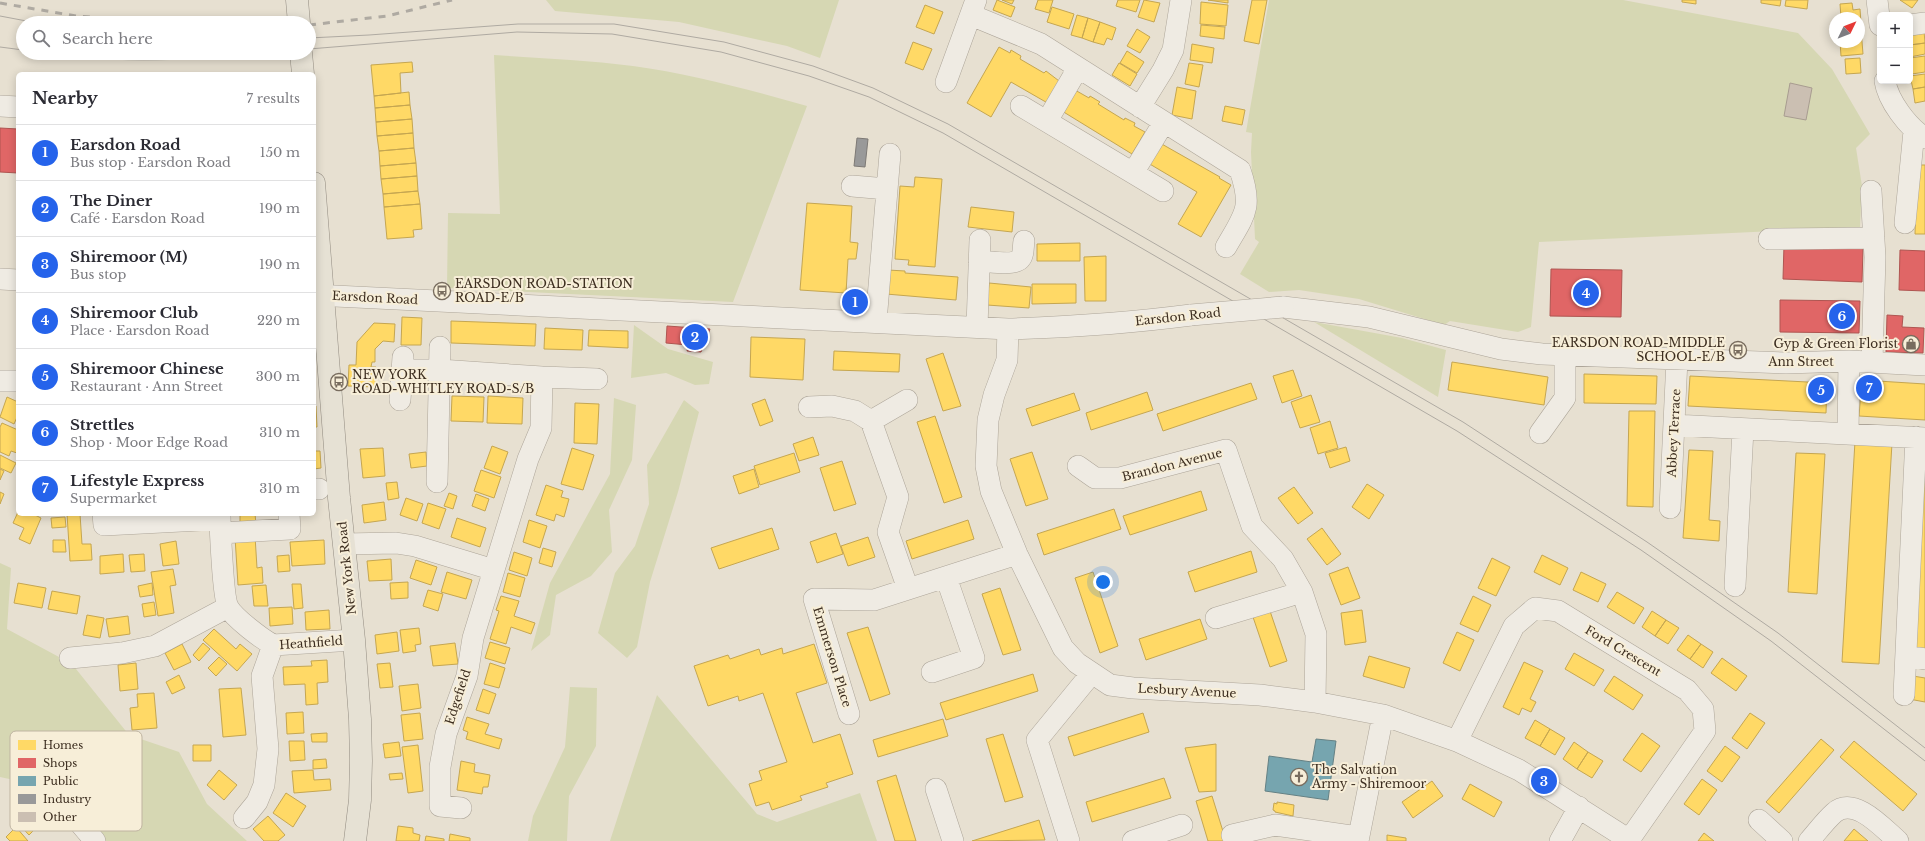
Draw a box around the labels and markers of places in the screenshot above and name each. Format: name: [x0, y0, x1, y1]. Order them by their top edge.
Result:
place label: EARSDON ROAD-STATION ROAD-E/B: [455, 276, 633, 305]
pin: 4: [1573, 278, 1599, 308]
bus stop icon: EARSDON ROAD-STATION ROAD-E/B: [432, 281, 452, 301]
pin: 1: [842, 287, 868, 317]
pin: 6: [1829, 301, 1855, 331]
pin: 2: [682, 322, 708, 352]
shop icon: Gyp & Green Florist: [1901, 334, 1921, 354]
place label: EARSDON ROAD-MIDDLE SCHOOL-E/B: [1552, 335, 1725, 364]
place label: Gyp & Green Florist: [1773, 336, 1898, 351]
bus stop icon: EARSDON ROAD-MIDDLE SCHOOL-E/B: [1728, 340, 1748, 360]
place label: NEW YORK ROAD-WHITLEY ROAD-S/B: [352, 367, 534, 396]
bus stop icon: NEW YORK ROAD-WHITLEY ROAD-S/B: [329, 372, 349, 392]
pin: 7: [1856, 373, 1882, 403]
pin: 5: [1808, 375, 1834, 405]
place label: The Salvation Army - Shiremoor: [1311, 762, 1427, 791]
pin: 3: [1531, 766, 1557, 796]
church icon: The Salvation Army - Shiremoor: [1289, 767, 1309, 787]

